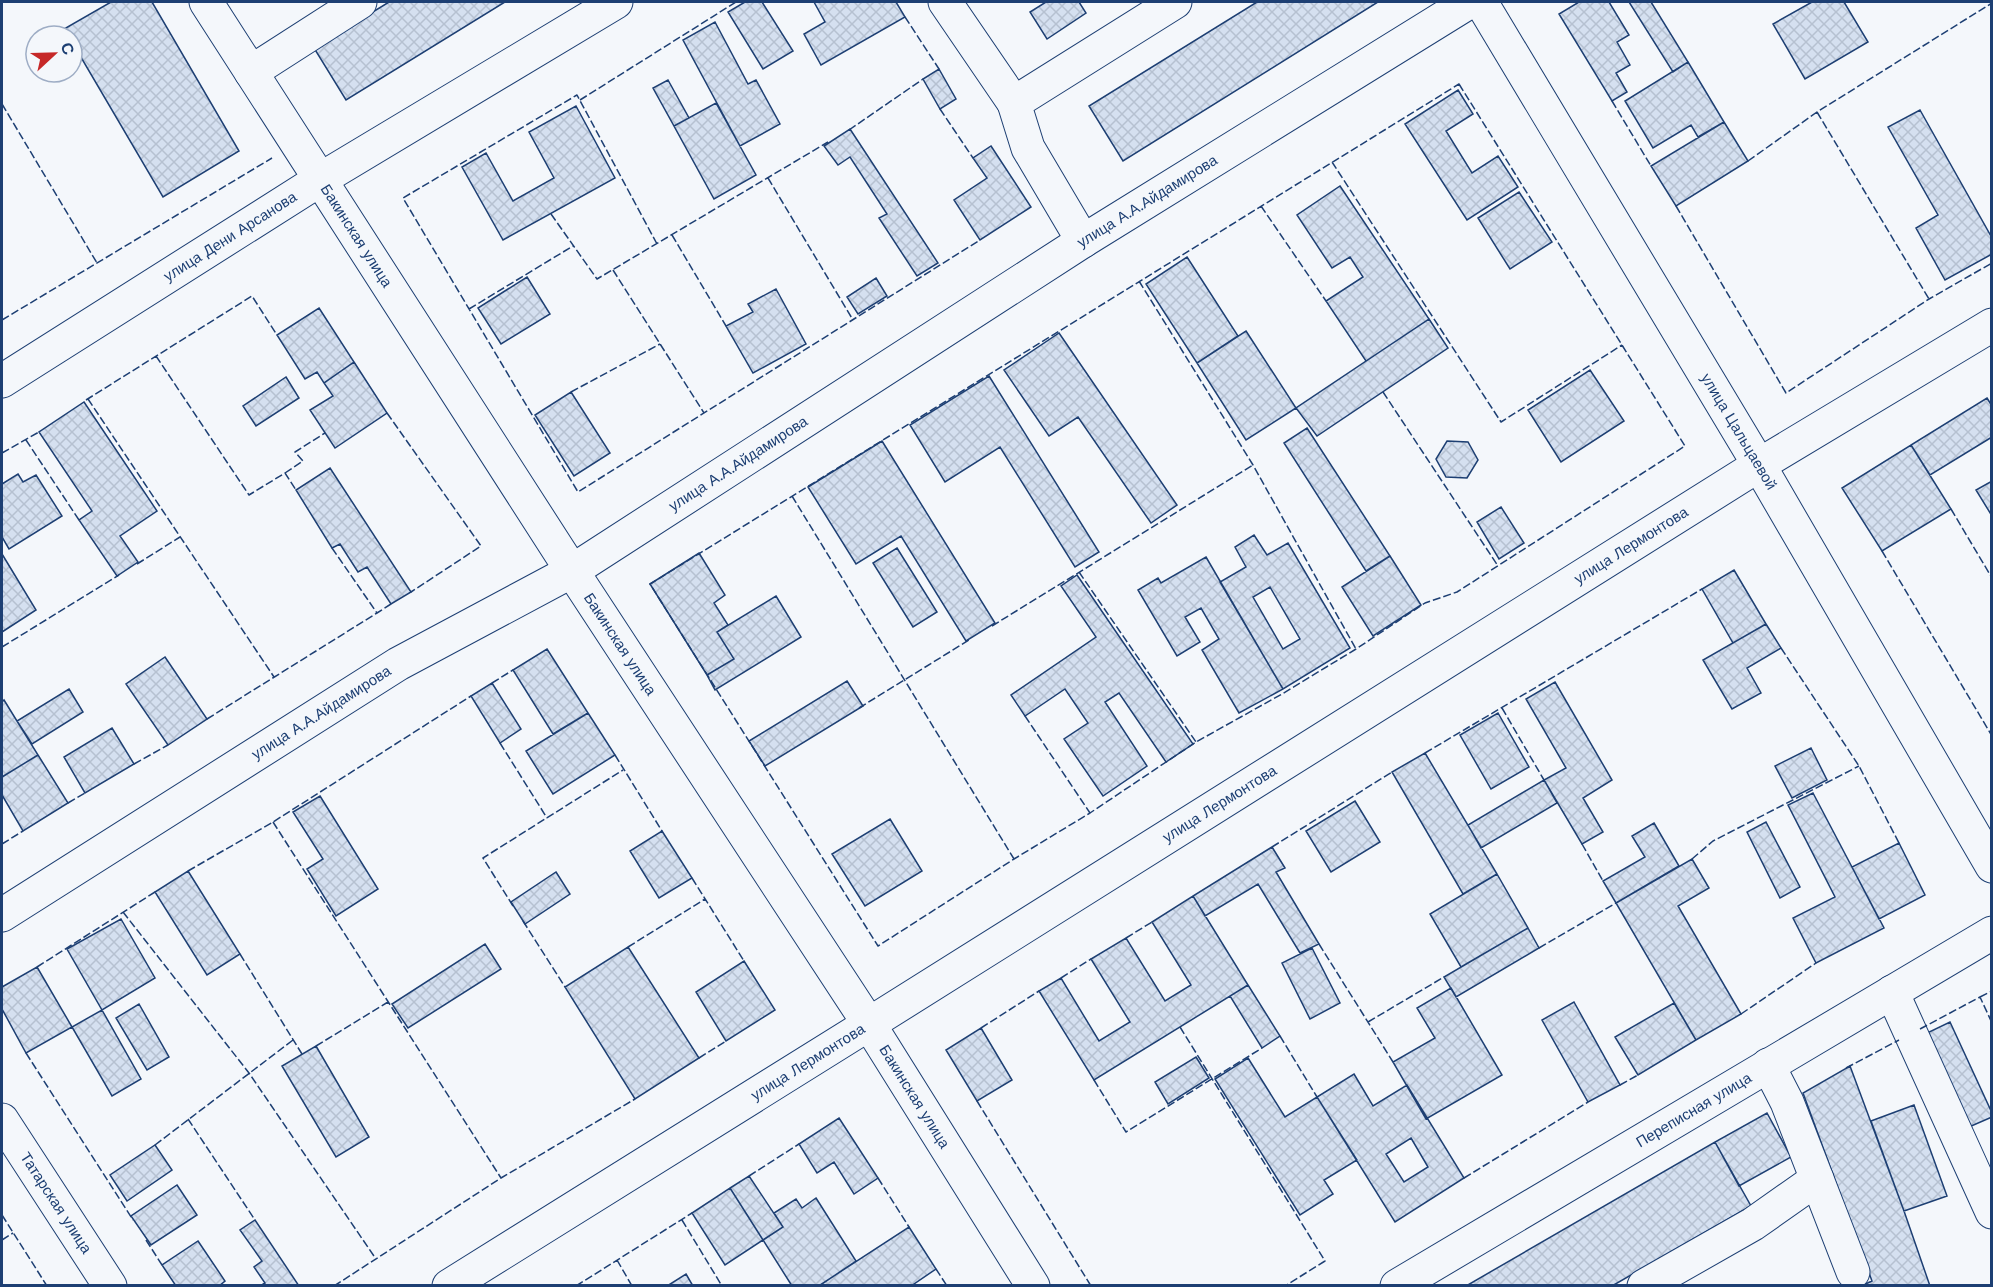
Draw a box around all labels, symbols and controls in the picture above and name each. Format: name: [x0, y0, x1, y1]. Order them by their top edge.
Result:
north arrow: [24, 24, 84, 84]
text: С: [56, 40, 79, 58]
street label: улица А.А.Айдамирова: [1074, 151, 1221, 251]
street label: Бакинская улица: [317, 181, 396, 291]
street label: улица Дени Арсанова: [160, 187, 300, 285]
street label: улица Цальцаевой: [1697, 370, 1780, 493]
street label: улица А.А.Айдамирова: [666, 412, 811, 515]
street label: улица Лермонтова: [1571, 502, 1692, 588]
street label: Бакинская улица: [580, 590, 660, 699]
street label: улица А.А.Айдамирова: [248, 661, 395, 763]
street label: улица Лермонтова: [1159, 761, 1280, 846]
street label: улица Лермонтова: [748, 1019, 869, 1104]
street label: Бакинская улица: [875, 1042, 954, 1152]
street label: Переписная улица: [1633, 1068, 1755, 1151]
street label: Татарская улица: [16, 1149, 96, 1258]

